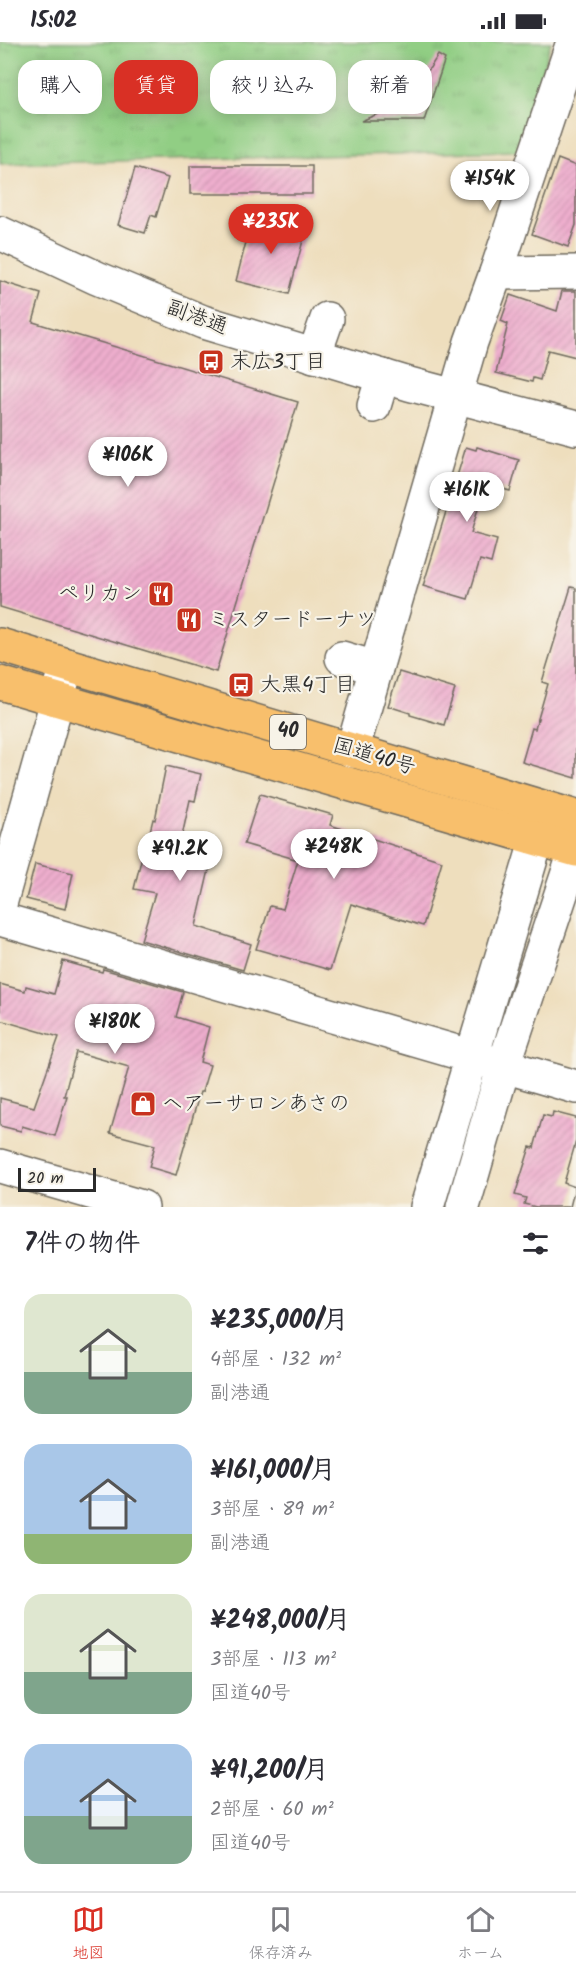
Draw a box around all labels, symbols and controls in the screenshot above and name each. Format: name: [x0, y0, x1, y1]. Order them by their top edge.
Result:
text: 15:02: [30, 4, 77, 39]
chip: 購入: [18, 60, 102, 114]
chip: 賃貸: [114, 60, 198, 114]
chip: 絞り込み: [210, 60, 336, 114]
chip: 新着: [348, 60, 432, 114]
pin: ¥154K: [448, 161, 532, 212]
text: ¥154K: [464, 164, 516, 196]
pin: ¥235K: [229, 204, 313, 255]
text: ¥235K: [242, 207, 300, 239]
street label: 副港通: [162, 292, 232, 344]
place label: 末広3丁目: [230, 346, 326, 379]
bus stop icon: 末広3丁目: [196, 347, 226, 377]
pin: ¥106K: [86, 437, 170, 488]
text: ¥106K: [102, 440, 154, 472]
pin: ¥161K: [425, 472, 509, 523]
text: ¥161K: [443, 475, 491, 507]
place label: ペリカン: [58, 578, 142, 611]
restaurant icon: ペリカン: [146, 579, 176, 609]
place label: ミスタードーナツ: [208, 604, 376, 637]
restaurant icon: ミスタードーナツ: [174, 605, 204, 635]
place label: 大黒4丁目: [260, 669, 356, 702]
bus stop icon: 大黒4丁目: [226, 670, 256, 700]
road number: 40: [270, 715, 306, 749]
street label: 国道40号: [329, 729, 419, 785]
pin: ¥248K: [292, 829, 376, 880]
pin: ¥91.2K: [131, 831, 229, 882]
text: ¥248K: [305, 832, 363, 864]
text: ¥91.2K: [152, 834, 208, 866]
pin: ¥180K: [73, 1004, 157, 1055]
text: ¥180K: [89, 1007, 141, 1039]
place label: ヘアーサロンあさの: [162, 1088, 350, 1121]
shop icon: ヘアーサロンあさの: [128, 1089, 158, 1119]
scale bar: [18, 1165, 96, 1192]
text: 20 m: [27, 1166, 63, 1191]
text: 7件の物件: [24, 1223, 140, 1265]
icon: filters: [519, 1227, 552, 1260]
text: ¥235,000/月: [210, 1300, 349, 1342]
icon: home: [72, 1318, 144, 1390]
text: 4部屋 · 132 m²: [210, 1344, 341, 1376]
text: 副港通: [210, 1378, 270, 1410]
text: ¥161,000/月: [210, 1450, 336, 1492]
icon: home: [72, 1468, 144, 1540]
text: 3部屋 · 89 m²: [210, 1494, 334, 1526]
text: 副港通: [210, 1528, 270, 1560]
text: ¥248,000/月: [210, 1600, 351, 1642]
icon: home: [72, 1618, 144, 1690]
text: 3部屋 · 113 m²: [210, 1644, 336, 1676]
text: 国道40号: [210, 1678, 291, 1710]
text: ¥91,200/月: [210, 1750, 329, 1792]
icon: home: [72, 1768, 144, 1840]
text: 2部屋 · 60 m²: [210, 1794, 334, 1826]
text: 国道40号: [210, 1828, 291, 1860]
tab: 地図: [72, 1903, 105, 1966]
tab: 保存済み: [249, 1903, 313, 1966]
tab: ホーム: [457, 1903, 504, 1966]

